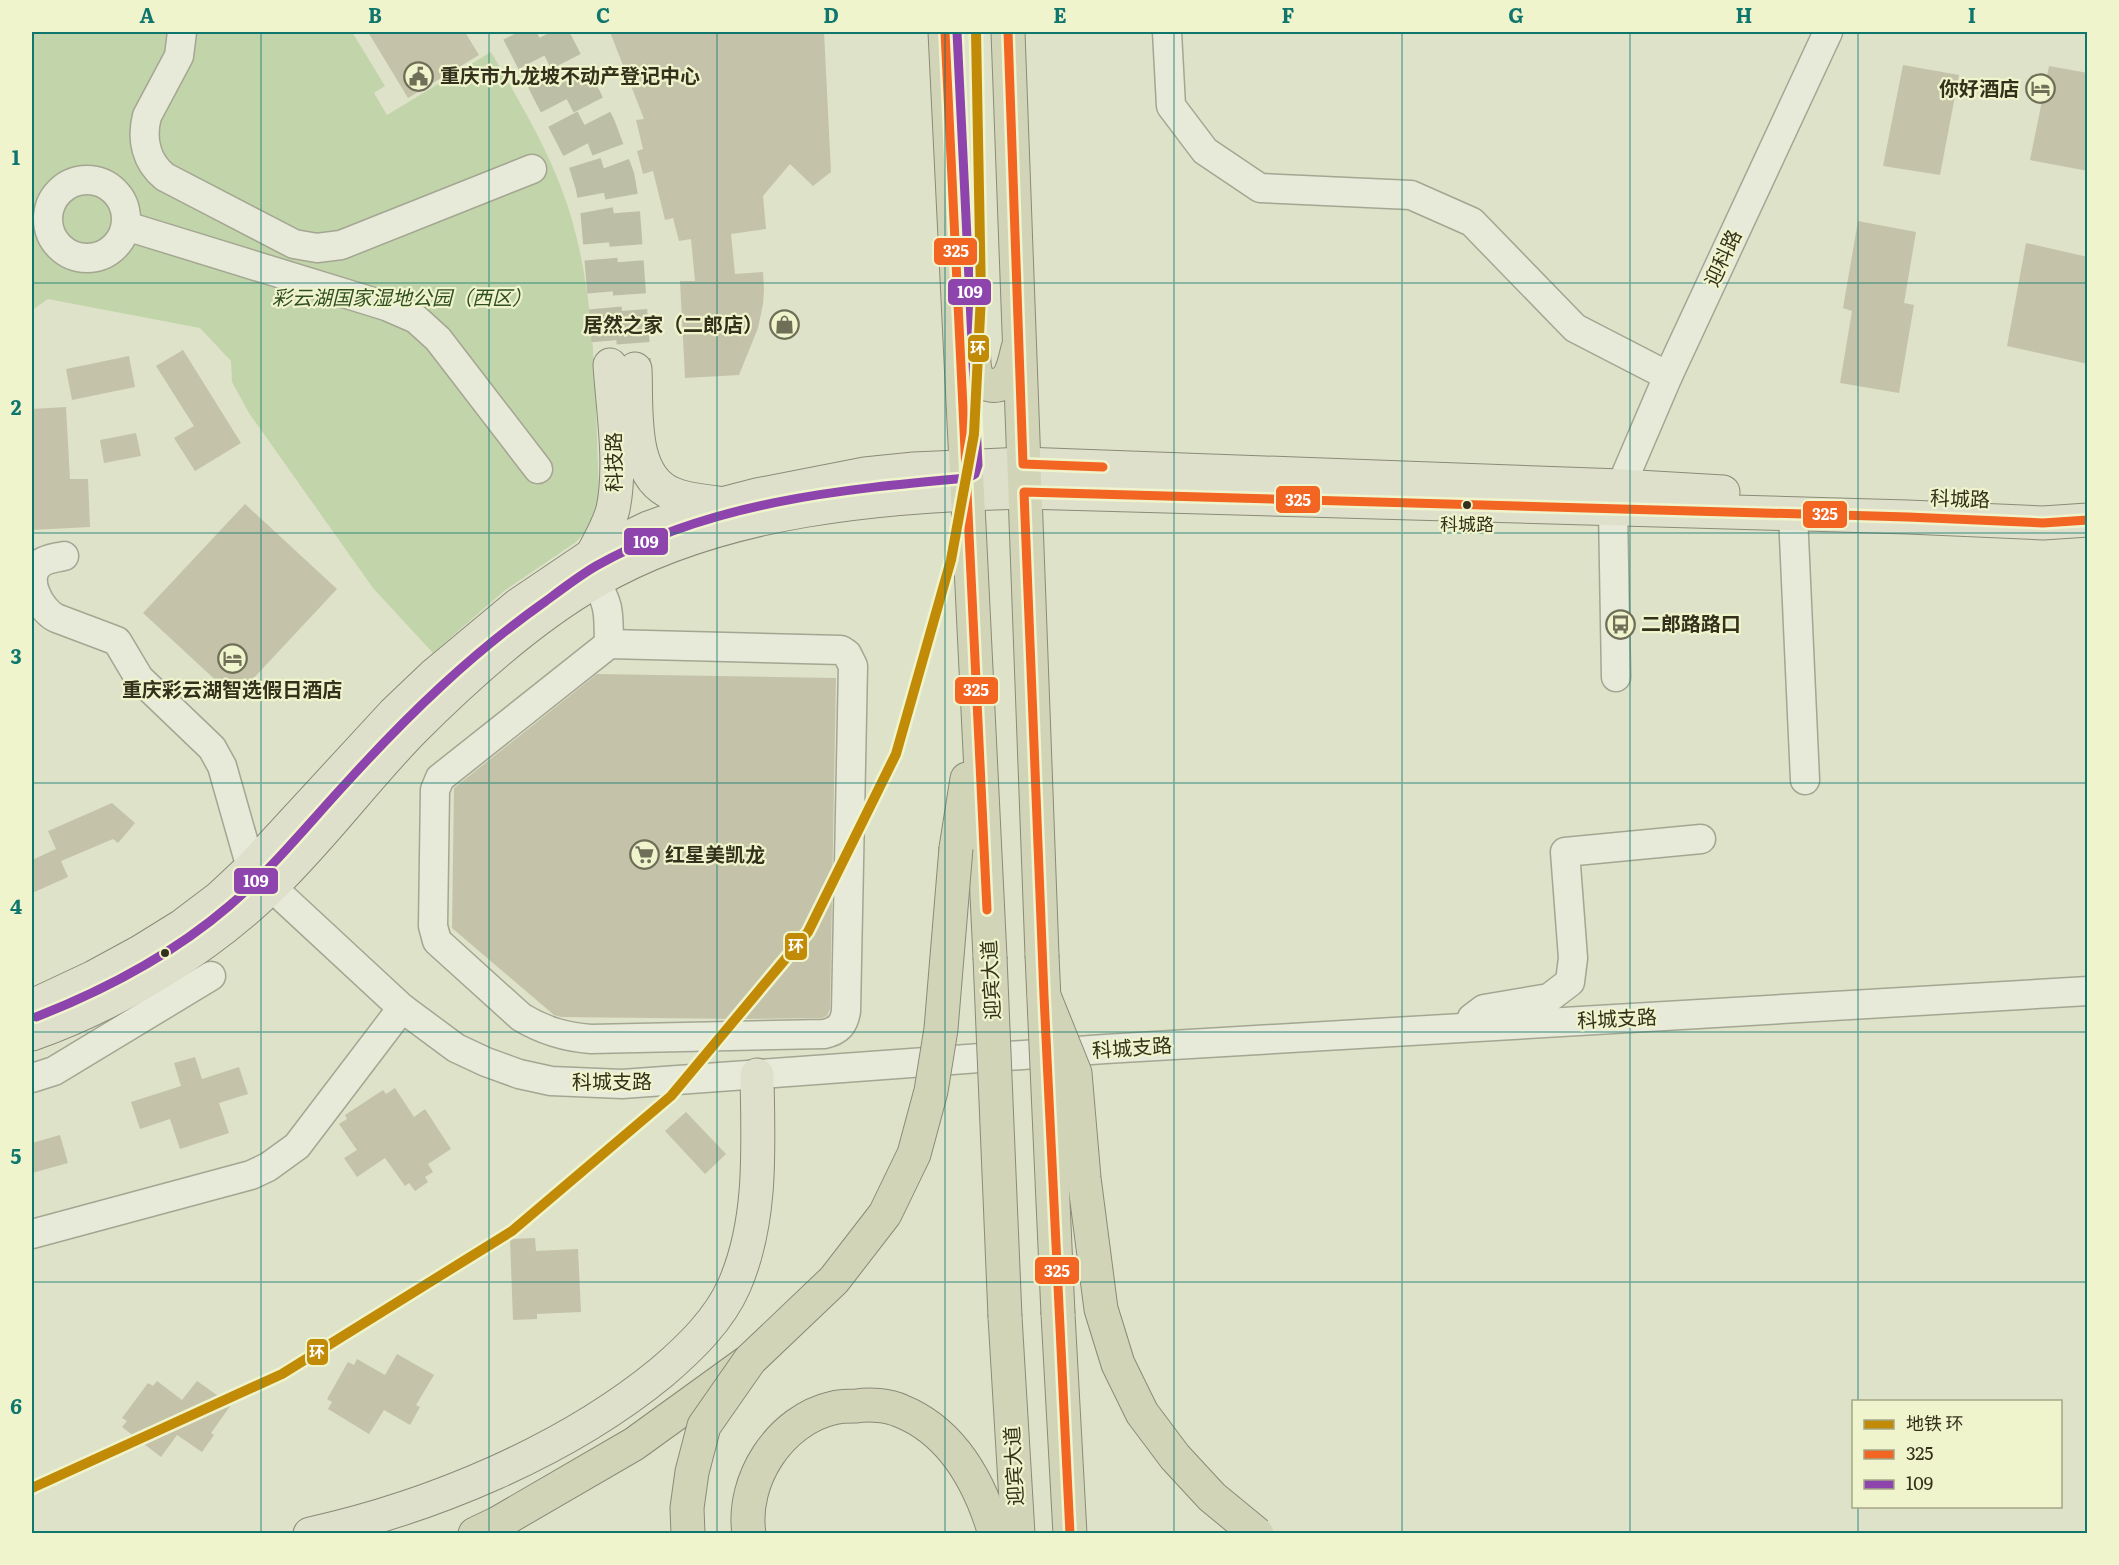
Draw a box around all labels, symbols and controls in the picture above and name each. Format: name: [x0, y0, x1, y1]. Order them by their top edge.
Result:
text: A: [139, 0, 155, 29]
text: B: [368, 0, 382, 29]
text: C: [596, 0, 610, 29]
text: D: [823, 0, 839, 29]
text: E: [1053, 0, 1067, 29]
text: F: [1282, 0, 1295, 29]
text: G: [1508, 0, 1524, 29]
text: H: [1736, 0, 1752, 29]
text: I: [1968, 0, 1976, 29]
place label: 重庆市九龙坡不动产登记中心: [440, 59, 700, 89]
public building icon: 重庆市九龙坡不动产登记中心: [403, 60, 435, 92]
place label: 你好酒店: [1939, 72, 2019, 102]
hotel icon: 你好酒店: [2024, 73, 2056, 105]
text: 1: [12, 141, 20, 171]
street label: 迎科路: [1695, 224, 1747, 291]
line badge: 325: [933, 237, 978, 266]
text: 325: [943, 238, 969, 262]
line badge: 109: [947, 278, 992, 306]
text: 109: [957, 279, 983, 303]
park label: 彩云湖国家湿地公园（西区）: [272, 281, 532, 311]
place label: 居然之家（二郎店）: [583, 308, 763, 338]
shop icon: 居然之家（二郎店）: [768, 309, 800, 341]
line badge: 环: [967, 334, 990, 363]
text: 环: [970, 335, 986, 359]
text: 2: [11, 391, 22, 421]
street label: 科技路: [597, 432, 627, 492]
street label: 科城路: [1930, 481, 1991, 513]
line badge: 325: [1275, 485, 1321, 514]
text: 325: [1285, 487, 1311, 511]
marker: 科城路: [1461, 499, 1473, 511]
line badge: 325: [1802, 500, 1848, 529]
text: 325: [1812, 501, 1838, 525]
place label: 科城路: [1440, 510, 1494, 537]
line badge: 109: [623, 527, 669, 556]
text: 109: [633, 529, 659, 553]
place label: 二郎路路口: [1641, 607, 1741, 637]
bus stop icon: 二郎路路口: [1604, 608, 1636, 640]
text: 3: [10, 640, 22, 670]
hotel icon: 重庆彩云湖智选假日酒店: [216, 643, 248, 675]
place label: 重庆彩云湖智选假日酒店: [122, 673, 342, 703]
line badge: 325: [954, 676, 999, 705]
text: 325: [963, 677, 989, 701]
place label: 红星美凯龙: [665, 838, 765, 868]
supermarket icon: 红星美凯龙: [628, 839, 660, 871]
line badge: 109: [233, 867, 279, 895]
text: 109: [243, 868, 269, 892]
text: 4: [10, 890, 22, 920]
line badge: 环: [784, 932, 808, 961]
text: 环: [788, 933, 804, 957]
street label: 迎宾大道: [972, 939, 1006, 1021]
unlabelled marker: [159, 947, 171, 959]
street label: 科城支路: [1576, 1000, 1658, 1034]
street label: 科城支路: [1091, 1028, 1173, 1064]
street label: 科城支路: [572, 1065, 652, 1095]
text: 5: [11, 1140, 22, 1170]
line badge: 325: [1034, 1256, 1080, 1285]
text: 325: [1044, 1258, 1070, 1282]
line badge: 环: [306, 1338, 329, 1366]
text: 环: [309, 1339, 325, 1363]
text: 6: [10, 1390, 22, 1420]
legend: [1852, 1400, 2062, 1508]
text: 地铁 环: [1906, 1409, 1964, 1436]
street label: 迎宾大道: [995, 1425, 1029, 1507]
text: 325: [1906, 1439, 1934, 1466]
text: 109: [1906, 1469, 1933, 1496]

